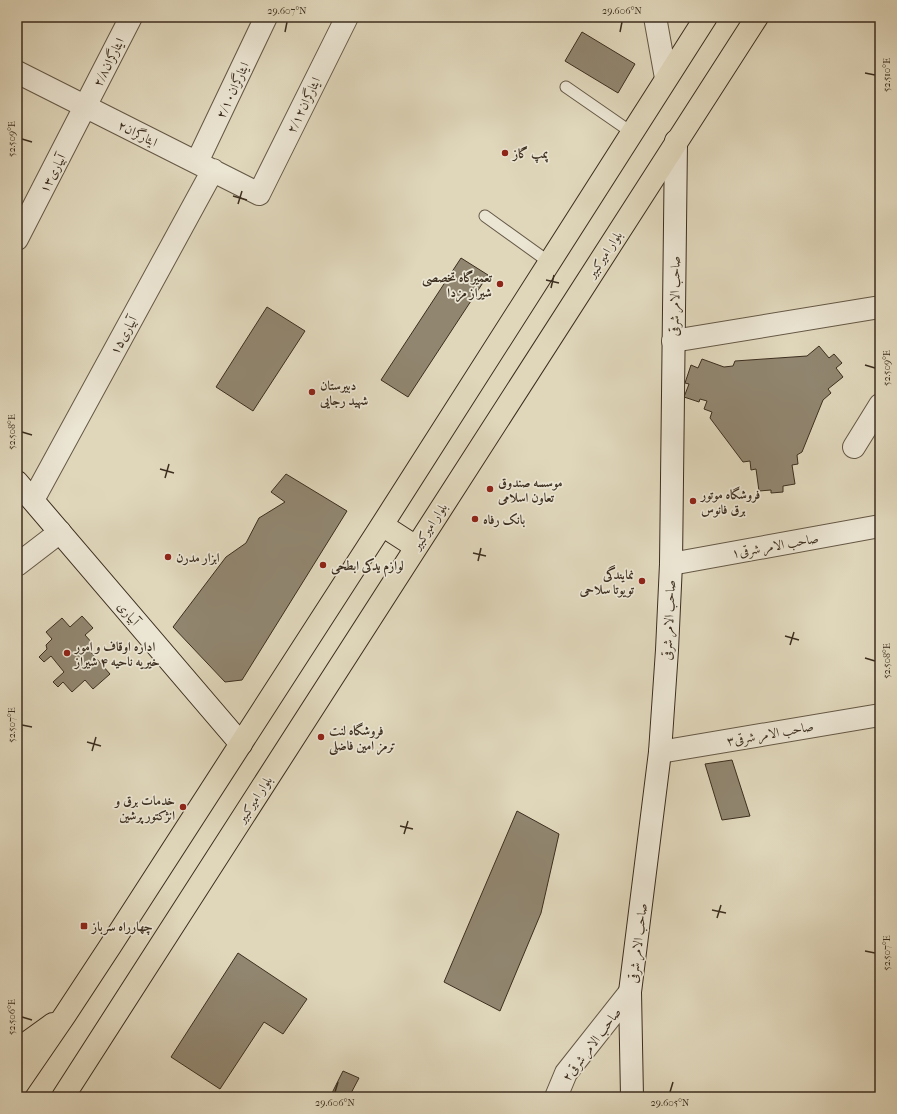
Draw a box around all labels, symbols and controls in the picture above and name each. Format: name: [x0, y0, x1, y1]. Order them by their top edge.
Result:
text: 29.607°N: [267, 5, 307, 17]
text: 29.606°N: [602, 5, 642, 17]
street label: ایثارگران۲/۸: [89, 35, 128, 90]
text: 52.510°E: [881, 58, 893, 92]
street label: ایثارگران۲/۱۰: [212, 59, 253, 121]
street label: ایثارگران۲/۱۲: [283, 74, 324, 136]
street label: ایثارگران۲: [115, 116, 161, 151]
text: 52.509°E: [6, 121, 18, 157]
place label: پمپ گاز: [511, 145, 549, 163]
marker: پمپ گاز: [500, 148, 510, 158]
street label: آبیاری۱۳: [36, 150, 70, 196]
street label: بلوار امیرکبیر: [583, 228, 626, 283]
street label: صاحب الامر شرقی: [666, 256, 685, 336]
place label: تعمیرگاه تخصصی شیراز مزدا: [422, 269, 493, 303]
marker: تعمیرگاه تخصصی شیراز مزدا: [495, 279, 505, 289]
street label: آبیاری۱۵: [107, 312, 142, 358]
text: 52.509°E: [881, 350, 893, 386]
place label: دبیرستان شهید رجایی: [319, 378, 369, 409]
marker: دبیرستان شهید رجایی: [307, 387, 317, 397]
text: 52.508°E: [6, 414, 18, 450]
place label: موسسه صندوق تعاون اسلامی: [497, 475, 563, 506]
marker: موسسه صندوق تعاون اسلامی: [485, 484, 495, 494]
place label: فروشگاه موتور برق فانوس: [699, 486, 761, 518]
marker: فروشگاه موتور برق فانوس: [688, 496, 698, 506]
street label: بلوار امیرکبیر: [408, 500, 451, 555]
place label: بانک رفاه: [483, 512, 526, 528]
marker: بانک رفاه: [470, 514, 480, 524]
street label: صاحب الامر شرقی۱: [730, 530, 820, 562]
place label: ابزار مدرن: [176, 550, 220, 566]
marker: ابزار مدرن: [163, 552, 173, 562]
place label: لوازم یدکی ابطحی: [331, 558, 404, 577]
marker: لوازم یدکی ابطحی: [318, 560, 328, 570]
place label: نمایندگی تویوتا سلاحی: [579, 564, 635, 598]
marker: نمایندگی تویوتا سلاحی: [637, 576, 647, 586]
street label: صاحب الامر شرقی: [659, 580, 680, 661]
street label: آبیاری: [114, 598, 144, 630]
place label: اداره اوقاف و امور خیریه ناحیه ۴ شیراز: [73, 639, 160, 670]
text: 52.508°E: [881, 643, 893, 679]
marker: اداره اوقاف و امور خیریه ناحیه ۴ شیراز: [62, 648, 72, 658]
text: 52.507°E: [6, 707, 18, 743]
street label: صاحب الامر شرقی۳: [725, 718, 815, 750]
place label: فروشگاه لنت ترمز امین فاضلی: [328, 722, 396, 756]
marker: فروشگاه لنت ترمز امین فاضلی: [316, 732, 326, 742]
street label: بلوار امیرکبیر: [233, 773, 276, 828]
place label: خدمات برق و انژکتور پرشین: [113, 793, 175, 824]
marker: خدمات برق و انژکتور پرشین: [178, 802, 188, 812]
street label: صاحب الامر شرقی: [625, 902, 652, 984]
place label: چهارراه سرباز: [90, 919, 153, 936]
marker: چهارراه سرباز: [79, 921, 89, 931]
text: 52.507°E: [881, 935, 893, 971]
text: 52.506°E: [6, 999, 18, 1035]
street label: ۲صاحب الامر شرقی: [559, 1005, 625, 1085]
text: 29.606°N: [315, 1097, 355, 1109]
text: 29.605°N: [651, 1097, 690, 1109]

